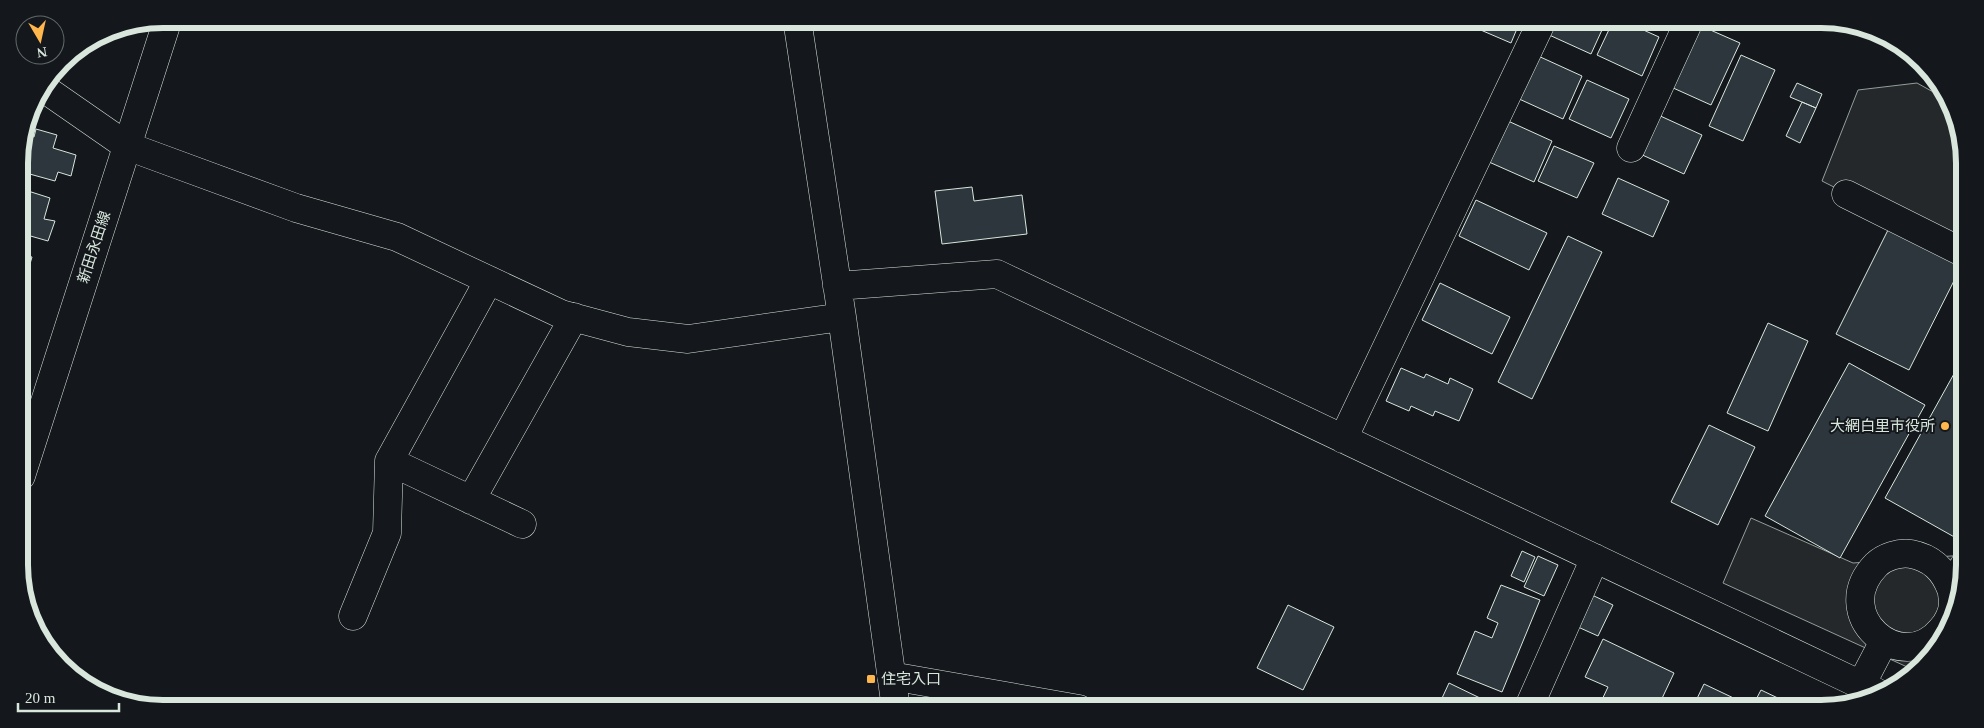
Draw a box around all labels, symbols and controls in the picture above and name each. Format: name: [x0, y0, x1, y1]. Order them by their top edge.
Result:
north arrow: [15, 15, 65, 65]
text: N: [36, 44, 48, 61]
street label: 新田永田線: [75, 209, 113, 285]
place label: 大網白里市役所: [1830, 418, 1935, 434]
marker: 大網白里市役所: [1939, 420, 1951, 432]
place label: 住宅入口: [881, 671, 941, 687]
marker: 住宅入口: [865, 673, 877, 685]
scale bar: [18, 680, 119, 712]
text: 20 m: [25, 690, 56, 706]

